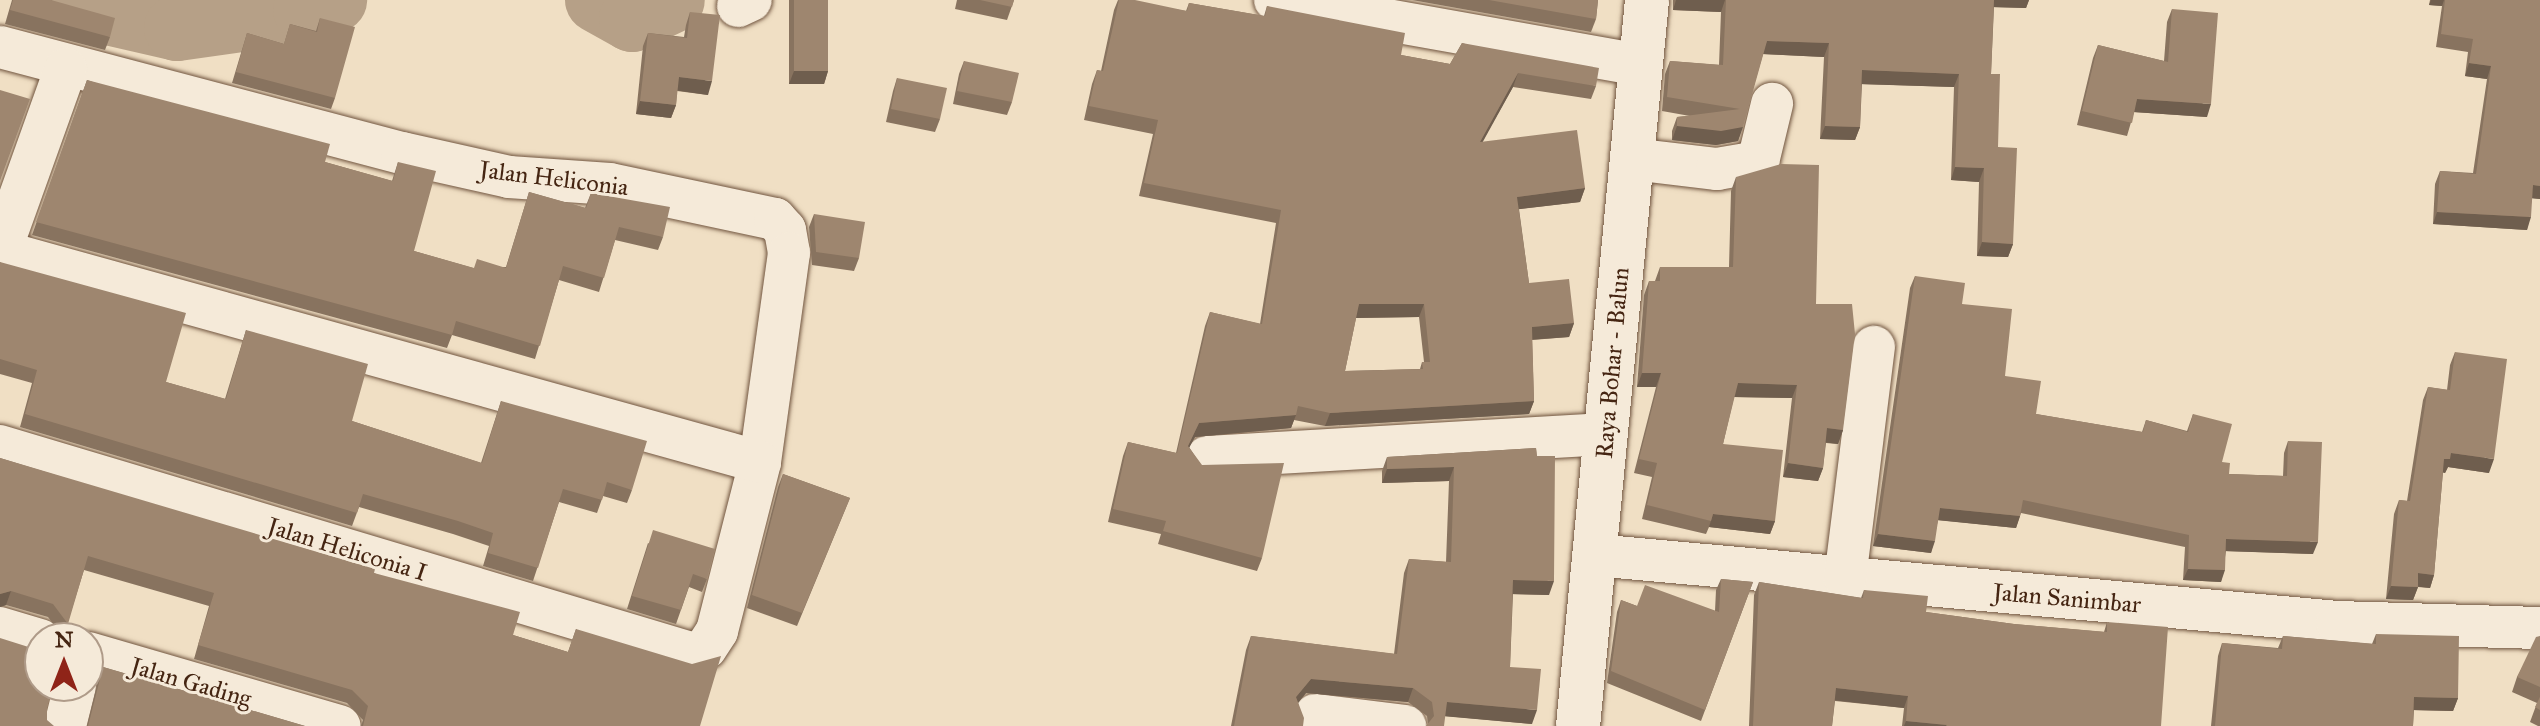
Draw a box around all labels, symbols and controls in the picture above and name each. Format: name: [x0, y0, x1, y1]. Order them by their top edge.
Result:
street label: Jalan Heliconia: [478, 156, 630, 202]
street label: Raya Bohar - Balun: [1590, 266, 1636, 460]
street label: Jalan Heliconia I: [264, 512, 430, 588]
street label: Jalan Sanimbar: [1992, 578, 2142, 620]
north arrow: [24, 622, 104, 702]
text: N: [55, 626, 73, 653]
street label: Jalan Gading: [127, 652, 255, 714]

